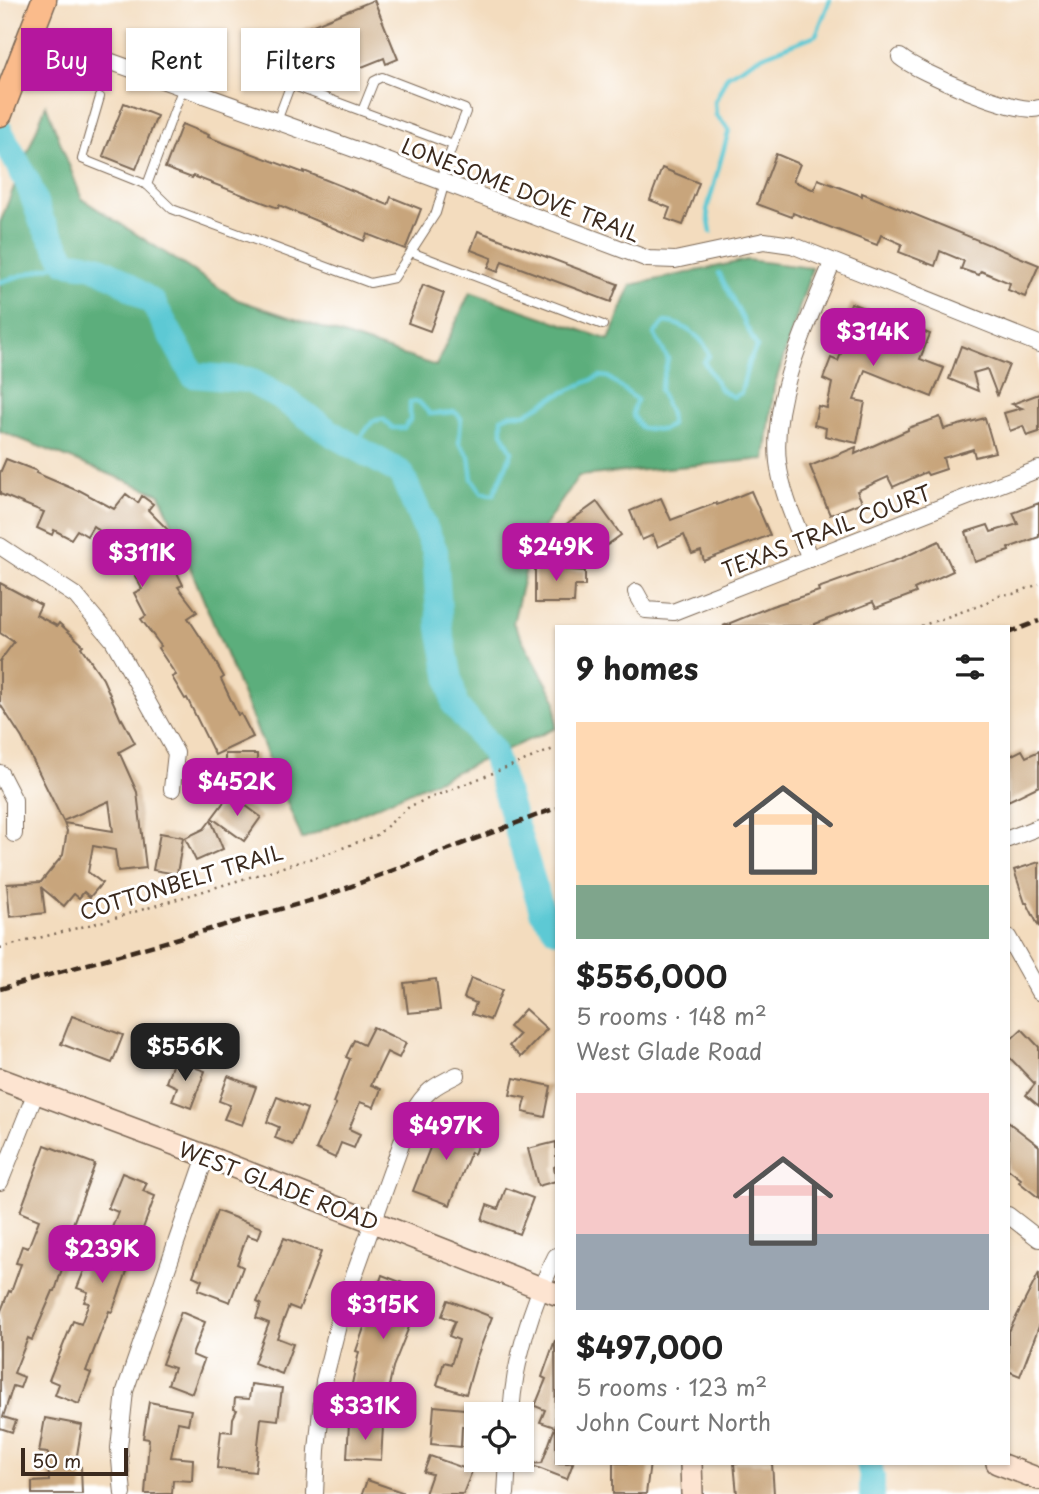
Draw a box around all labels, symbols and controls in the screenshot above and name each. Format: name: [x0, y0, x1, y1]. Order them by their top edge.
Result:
chip: Buy: [21, 28, 112, 91]
chip: Rent: [126, 28, 227, 91]
chip: Filters: [241, 28, 360, 91]
street label: LONESOME DOVE TRAIL: [397, 129, 645, 249]
pin: $314K: [824, 308, 922, 368]
text: $314K: [836, 313, 910, 348]
street label: TEXAS TRAIL COURT: [717, 475, 935, 585]
pin: $249K: [507, 524, 605, 583]
text: $249K: [518, 528, 594, 563]
pin: $311K: [93, 530, 191, 589]
text: $311K: [108, 534, 176, 569]
text: 9 homes: [576, 645, 698, 690]
icon: filters: [951, 648, 989, 686]
pin: $452K: [188, 758, 286, 818]
text: $452K: [198, 763, 276, 798]
icon: home: [720, 767, 846, 893]
street label: COTTONBELT TRAIL: [75, 835, 287, 927]
text: $556,000: [576, 953, 727, 998]
text: 5 rooms · 148 m²: [576, 998, 767, 1033]
pin: $556K: [136, 1024, 234, 1083]
text: $556K: [147, 1028, 223, 1063]
text: West Glade Road: [576, 1033, 763, 1068]
pin: $497K: [397, 1102, 495, 1162]
text: $497K: [409, 1107, 483, 1142]
street label: WEST GLADE ROAD: [174, 1132, 384, 1238]
icon: home: [720, 1138, 846, 1264]
pin: $239K: [53, 1226, 151, 1285]
text: $239K: [64, 1230, 140, 1265]
pin: $315K: [334, 1282, 432, 1341]
text: $315K: [347, 1286, 419, 1321]
text: $497,000: [576, 1324, 723, 1369]
text: 5 rooms · 123 m²: [576, 1369, 767, 1404]
pin: $331K: [316, 1382, 414, 1442]
text: $331K: [329, 1387, 401, 1422]
map controls: [464, 1402, 534, 1472]
button: locate: [464, 1402, 534, 1472]
text: John Court North: [576, 1404, 771, 1439]
scale bar: [21, 1445, 128, 1477]
text: 50 m: [32, 1446, 81, 1474]

